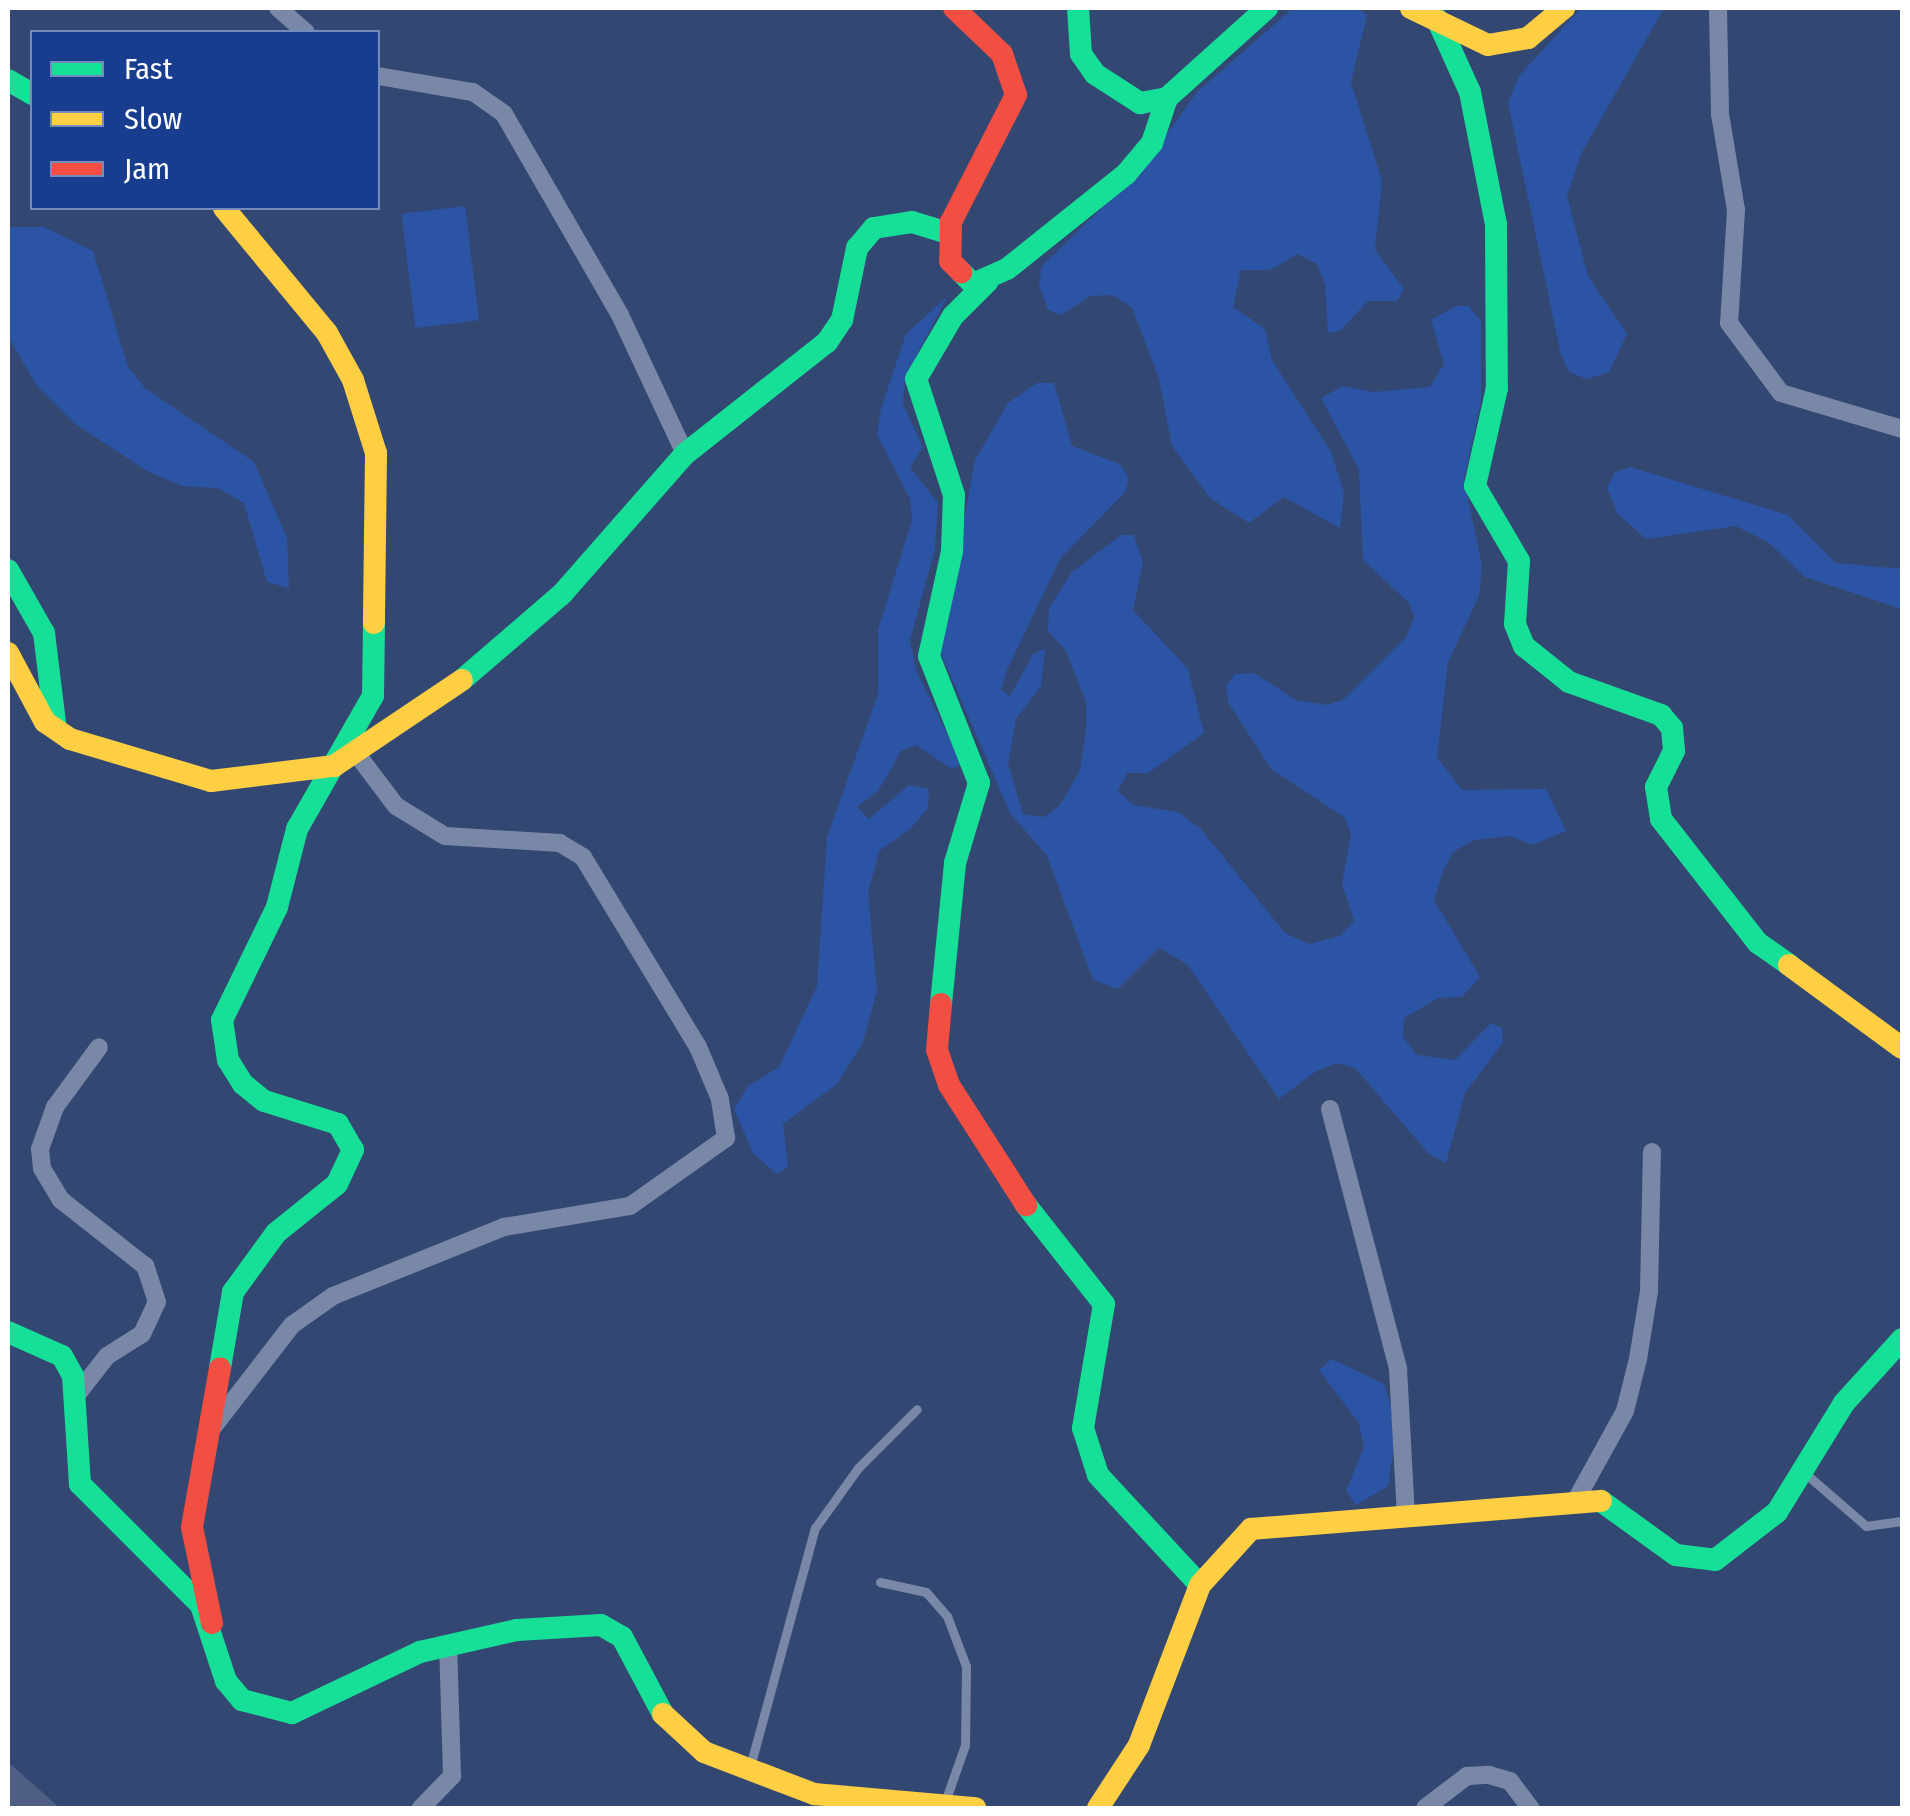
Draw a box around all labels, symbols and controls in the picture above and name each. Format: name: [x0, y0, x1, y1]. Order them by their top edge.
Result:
legend: [30, 30, 380, 210]
text: Fast: [124, 51, 172, 87]
text: Slow: [124, 101, 182, 137]
text: Jam: [124, 151, 170, 187]

